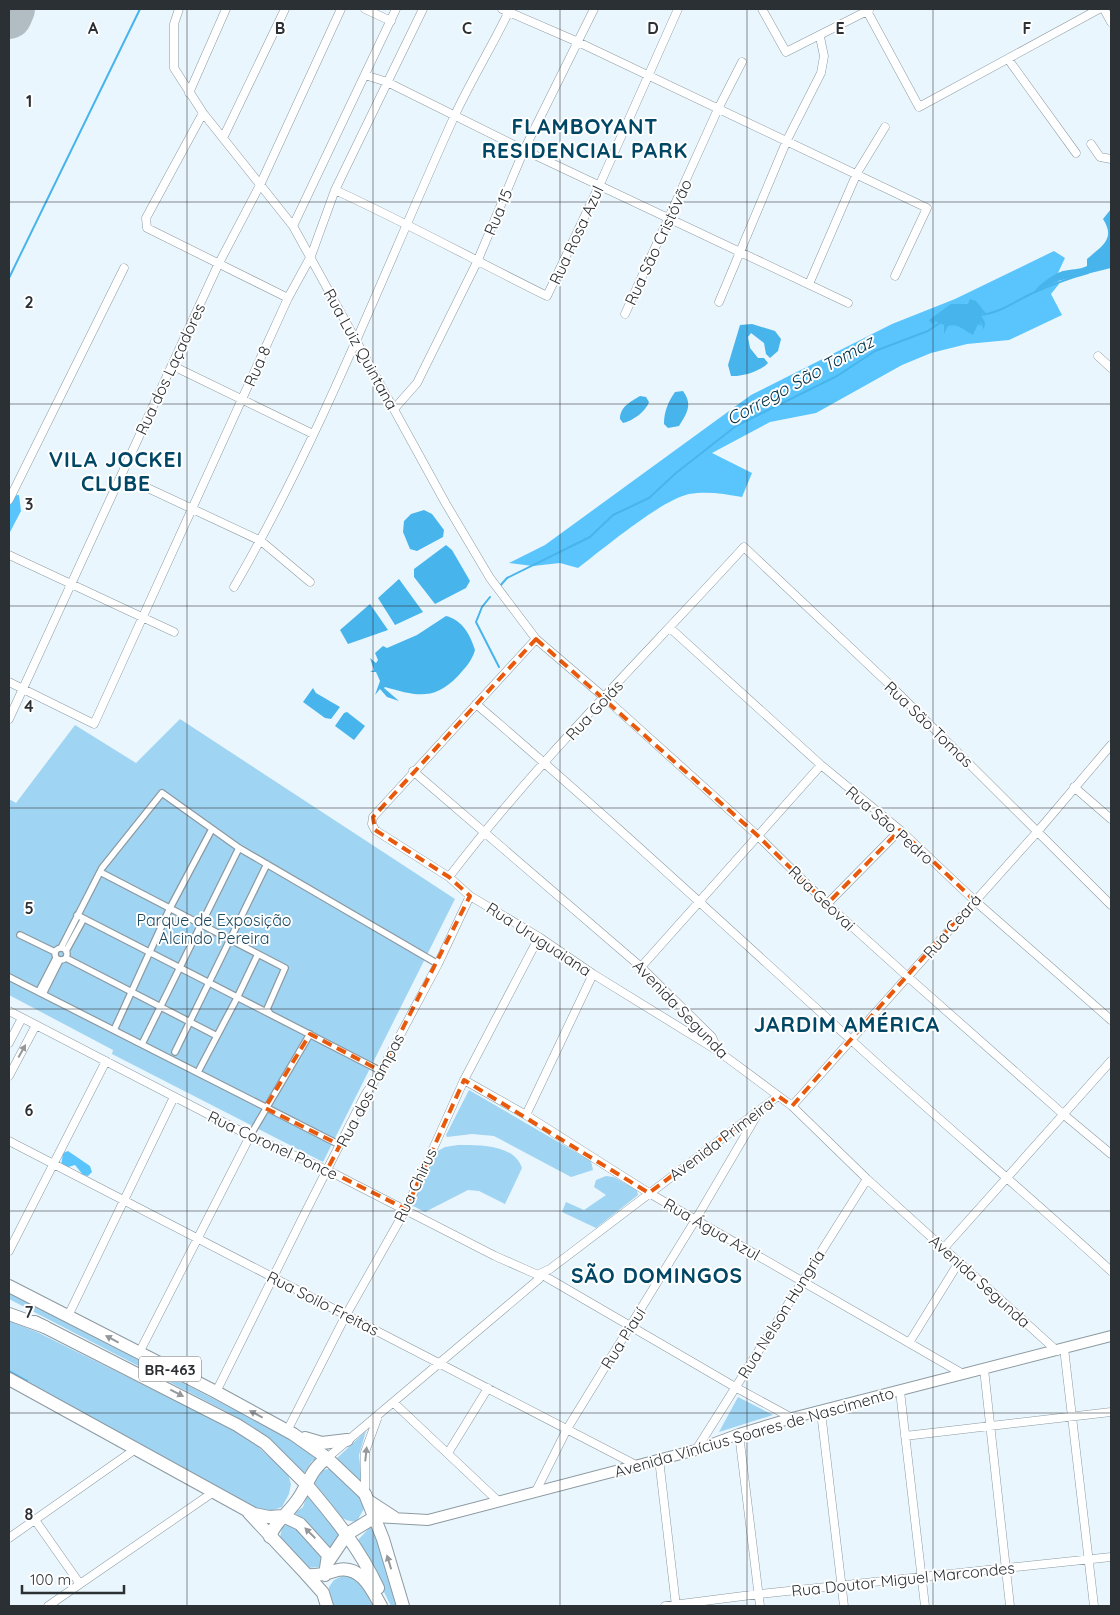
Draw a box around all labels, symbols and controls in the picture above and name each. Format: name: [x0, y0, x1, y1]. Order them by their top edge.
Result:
text: A: [88, 18, 99, 38]
text: B: [275, 18, 285, 38]
text: C: [462, 18, 472, 38]
text: D: [647, 18, 659, 38]
text: E: [835, 18, 845, 38]
text: F: [1023, 18, 1032, 38]
text: 1: [26, 91, 32, 111]
district label: FLAMBOYANT RESIDENCIAL PARK: [482, 113, 688, 163]
street label: Rua São Cristóvão: [620, 176, 696, 308]
street label: Rua Rosa Azul: [544, 182, 608, 288]
street label: Rua 15: [479, 186, 517, 238]
street label: Rua Luiz Quintana: [320, 285, 402, 413]
text: 2: [24, 292, 34, 312]
street label: Rua dos Laçadores: [131, 300, 209, 438]
water label: Corrego São Tomaz: [722, 329, 880, 430]
street label: Rua 8: [239, 343, 275, 389]
district label: VILA JOCKEI CLUBE: [49, 446, 183, 496]
text: 3: [25, 494, 33, 514]
street label: Rua Goiás: [561, 676, 627, 744]
street label: Rua São Tomas: [880, 677, 978, 771]
text: 4: [24, 696, 34, 716]
street label: Rua São Pedro: [842, 781, 938, 869]
street label: Rua Geovai: [784, 861, 860, 935]
street label: Rua Ceará: [919, 890, 985, 962]
text: 5: [24, 898, 34, 918]
street label: Rua Uruguaiana: [483, 898, 595, 980]
park label: Parque de Exposição Alcindo Pereira: [136, 910, 292, 948]
street label: Avenida Segunda: [629, 956, 733, 1062]
district label: JARDIM AMÉRICA: [754, 1011, 940, 1037]
street label: Rua dos Pampas: [332, 1030, 408, 1150]
one-way arrow: [18, 1044, 27, 1057]
street label: Avenida Primeira: [665, 1093, 777, 1185]
text: 6: [25, 1100, 34, 1120]
street label: Rua Coronel Ponce: [205, 1106, 341, 1184]
street label: Rua Chirus: [389, 1145, 441, 1225]
street label: Rua Água Azul: [660, 1193, 764, 1265]
street label: Avenida Segunda: [925, 1230, 1035, 1332]
street label: Rua Nelson Hungria: [733, 1246, 829, 1382]
district label: SÃO DOMINGOS: [571, 1262, 743, 1288]
street label: Rua Soilo Freitas: [264, 1266, 382, 1340]
text: 7: [25, 1302, 34, 1322]
street label: Rua Piauí: [596, 1303, 650, 1372]
one-way arrow: [105, 1335, 119, 1343]
road number: BR-463: [139, 1356, 201, 1382]
street label: Avenida Vinícius Soares de Nascimento: [612, 1382, 896, 1482]
one-way arrow: [170, 1389, 184, 1397]
one-way arrow: [249, 1410, 263, 1418]
one-way arrow: [362, 1446, 370, 1462]
text: 8: [25, 1504, 34, 1524]
one-way arrow: [304, 1527, 316, 1539]
one-way arrow: [385, 1554, 393, 1569]
street label: Rua Doutor Miguel Marcondes: [790, 1557, 1016, 1601]
scale bar: [22, 1562, 125, 1594]
text: 100 m: [30, 1570, 71, 1589]

